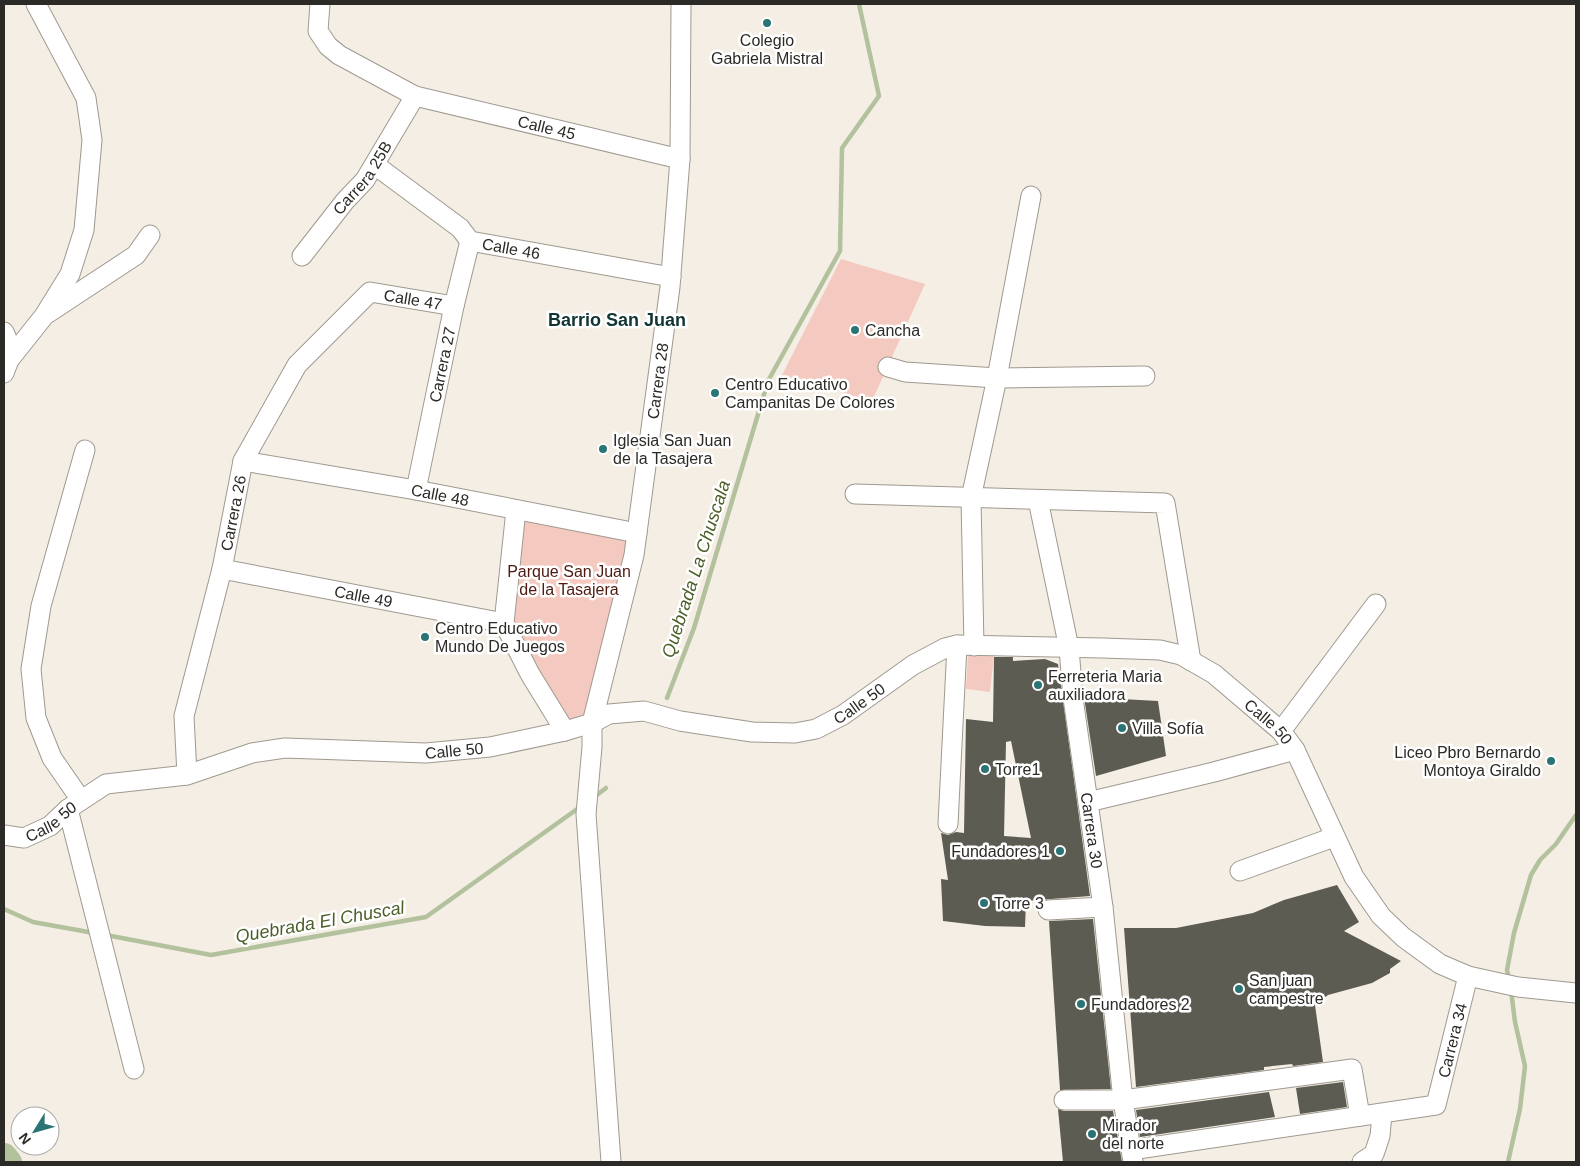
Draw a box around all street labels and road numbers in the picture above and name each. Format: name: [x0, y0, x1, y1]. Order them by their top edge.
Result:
street label: Calle 45: [516, 112, 577, 142]
street label: Carrera 25B: [329, 138, 395, 218]
street label: Calle 46: [481, 235, 542, 262]
street label: Calle 47: [383, 286, 444, 312]
street label: Carrera 27: [426, 325, 458, 404]
street label: Carrera 28: [644, 342, 671, 420]
street label: Carrera 26: [217, 474, 249, 552]
street label: Calle 48: [410, 481, 471, 509]
street label: Calle 49: [333, 582, 394, 610]
street label: Calle 50: [831, 679, 888, 727]
street label: Calle 50: [1241, 695, 1296, 747]
street label: Calle 50: [424, 739, 484, 762]
street label: Carrera 30: [1078, 791, 1106, 869]
street label: Calle 50: [23, 798, 79, 845]
street label: Carrera 34: [1435, 1001, 1470, 1079]

